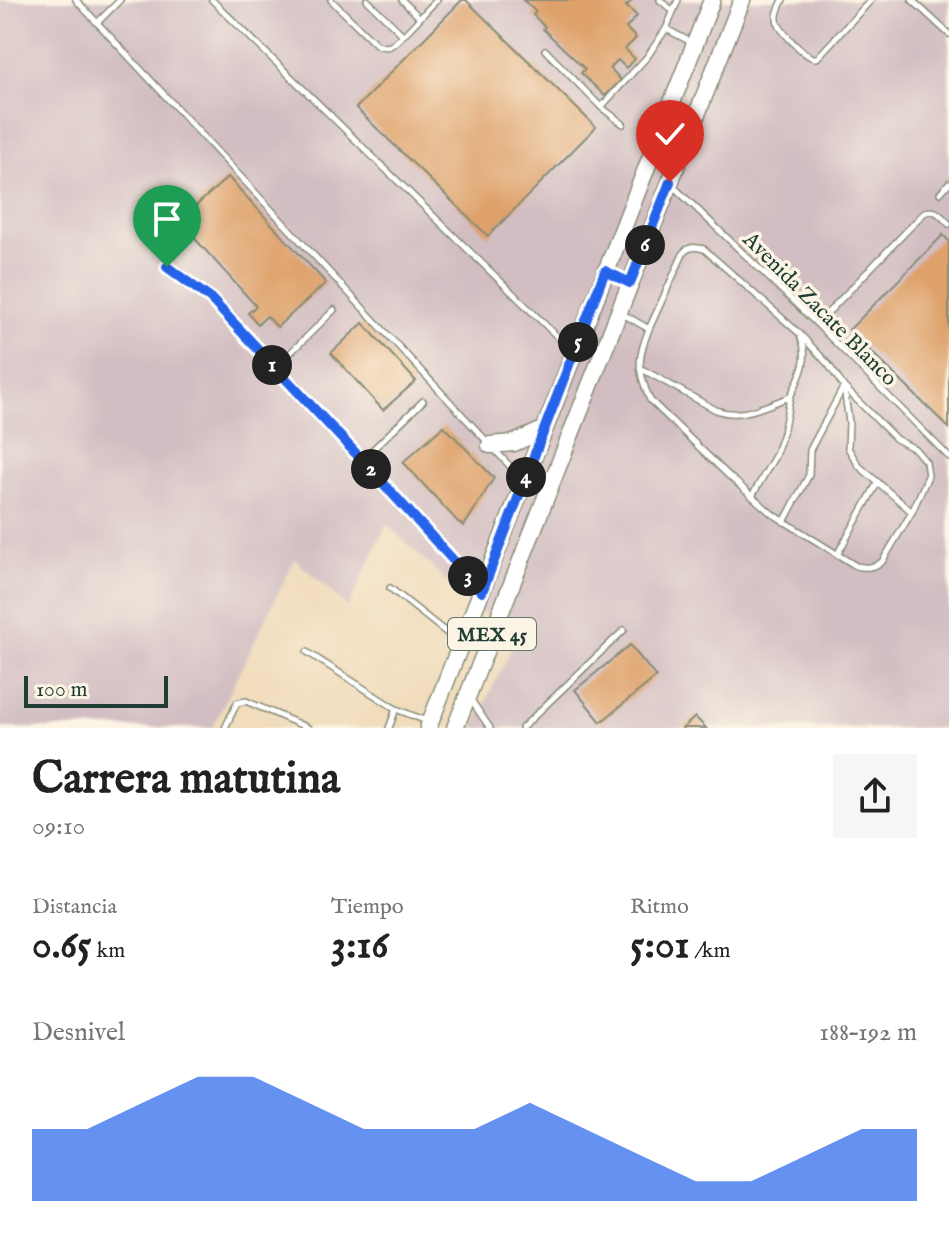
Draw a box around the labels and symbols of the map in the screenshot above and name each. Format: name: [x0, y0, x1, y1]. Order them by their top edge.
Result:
pin: [636, 100, 704, 182]
pin: [133, 185, 201, 267]
pin: 6: [625, 225, 665, 265]
street label: Avenida Zacate Blanco: [736, 226, 903, 393]
pin: 5: [558, 322, 598, 362]
pin: 1: [252, 345, 292, 385]
pin: 2: [351, 449, 391, 489]
pin: 4: [506, 457, 546, 497]
pin: 3: [448, 556, 488, 596]
road number: MEX 45: [448, 618, 536, 650]
scale bar: [24, 672, 168, 708]

